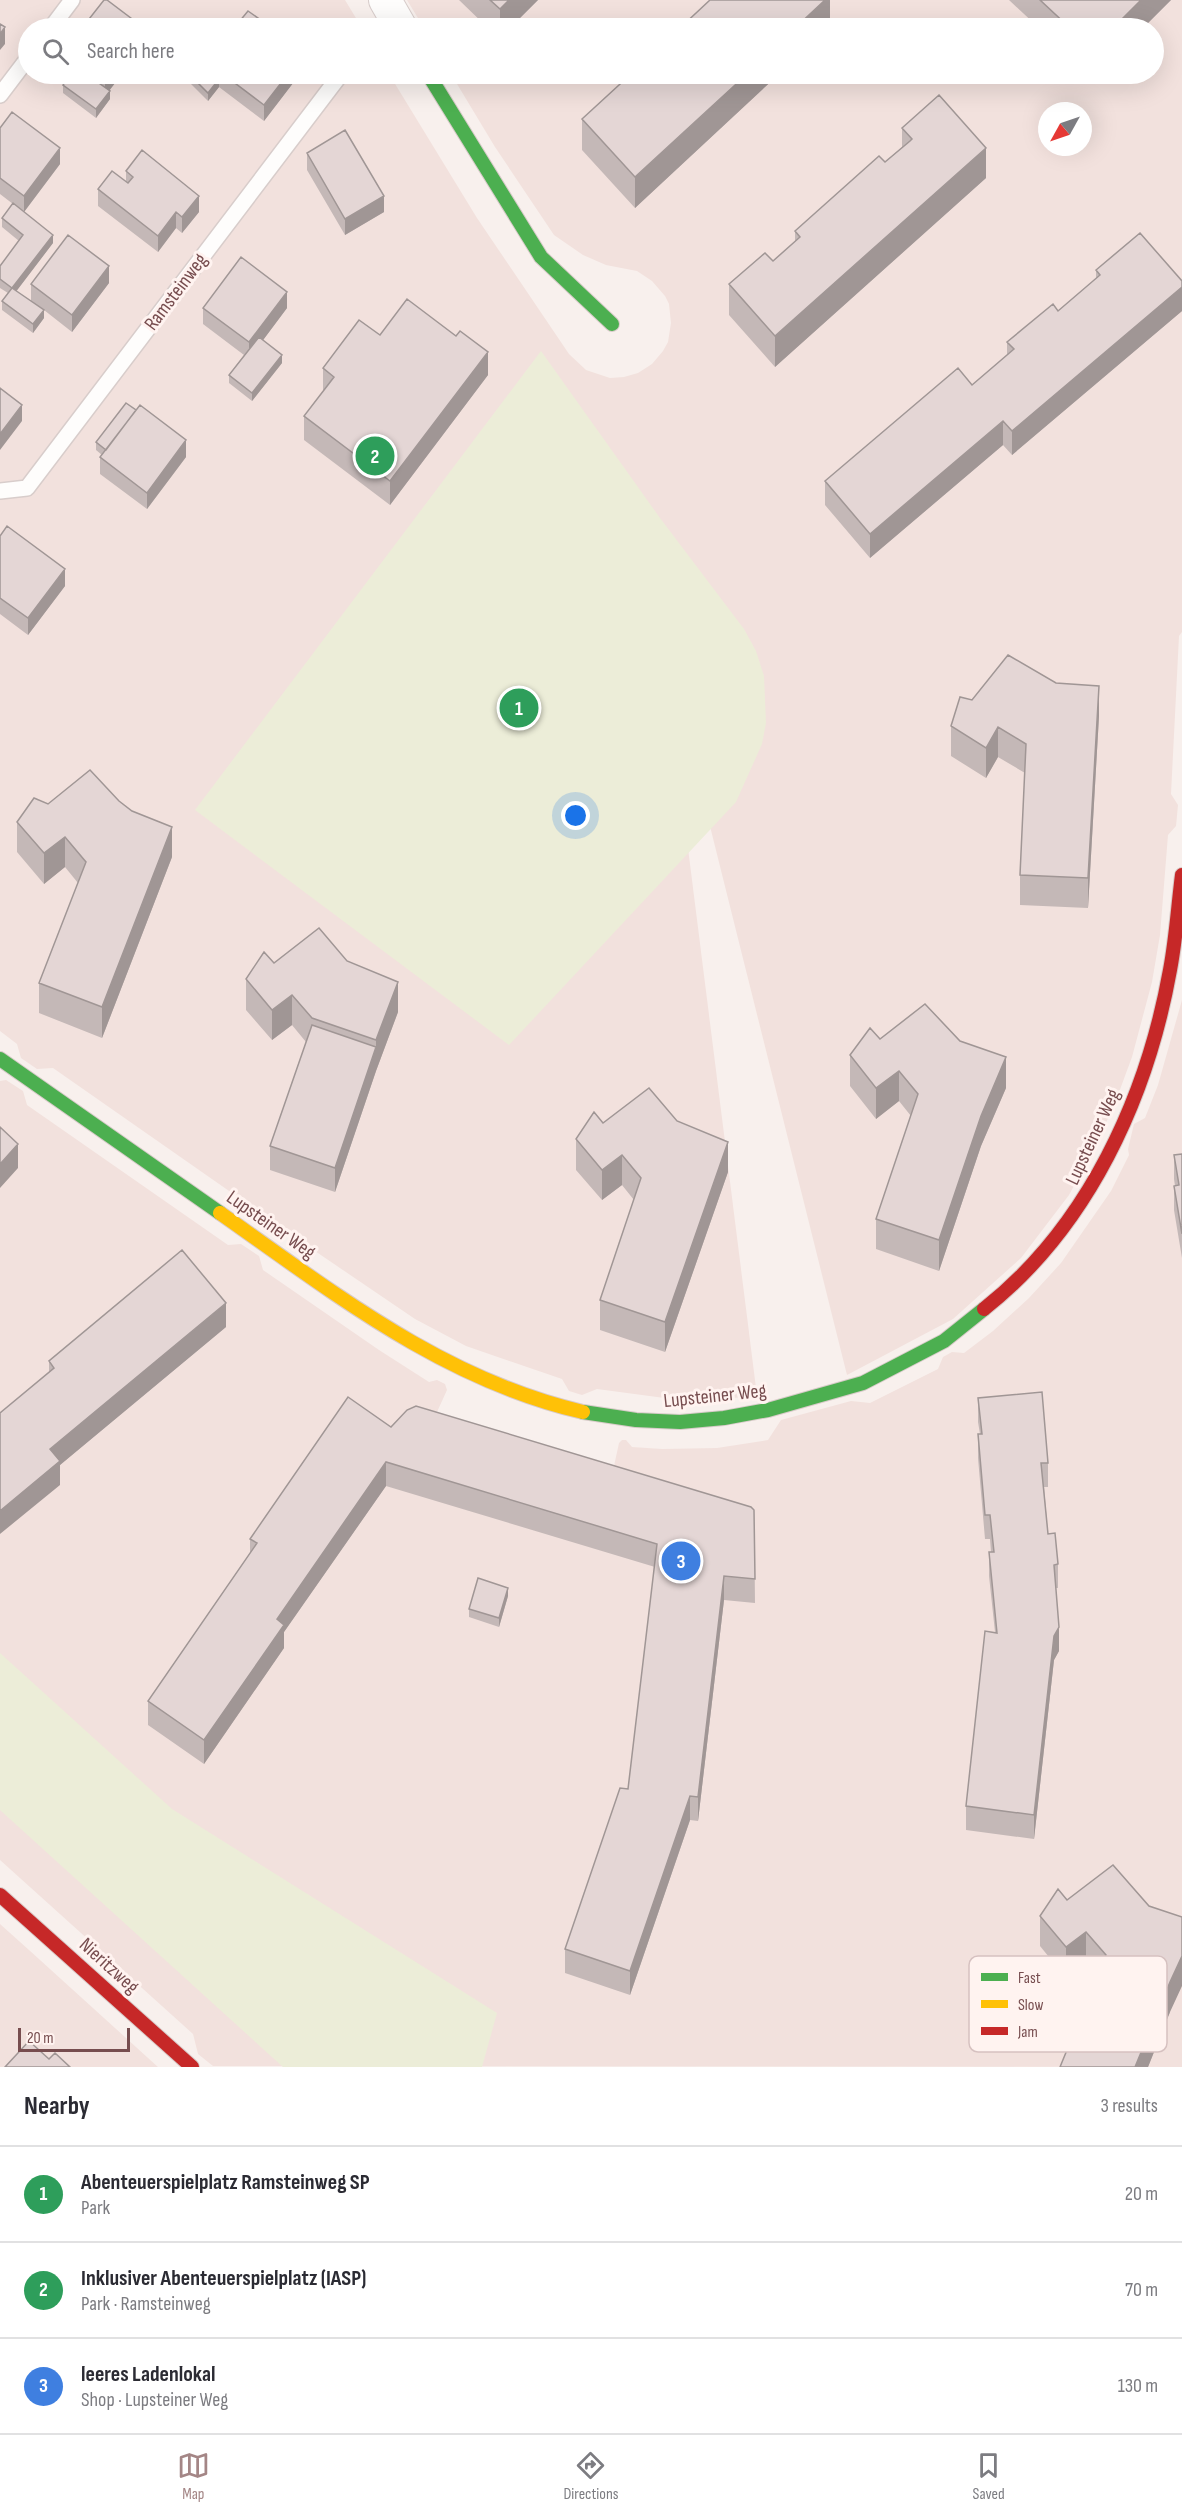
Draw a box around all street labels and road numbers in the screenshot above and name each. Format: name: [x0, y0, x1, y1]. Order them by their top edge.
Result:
street label: Ramsteinweg: [139, 249, 213, 335]
street label: Lupsteiner Weg: [1060, 1085, 1126, 1189]
street label: Lupsteiner Weg: [222, 1186, 320, 1264]
street label: Lupsteiner Weg: [662, 1379, 768, 1413]
street label: Nieritzweg: [74, 1933, 144, 1999]

